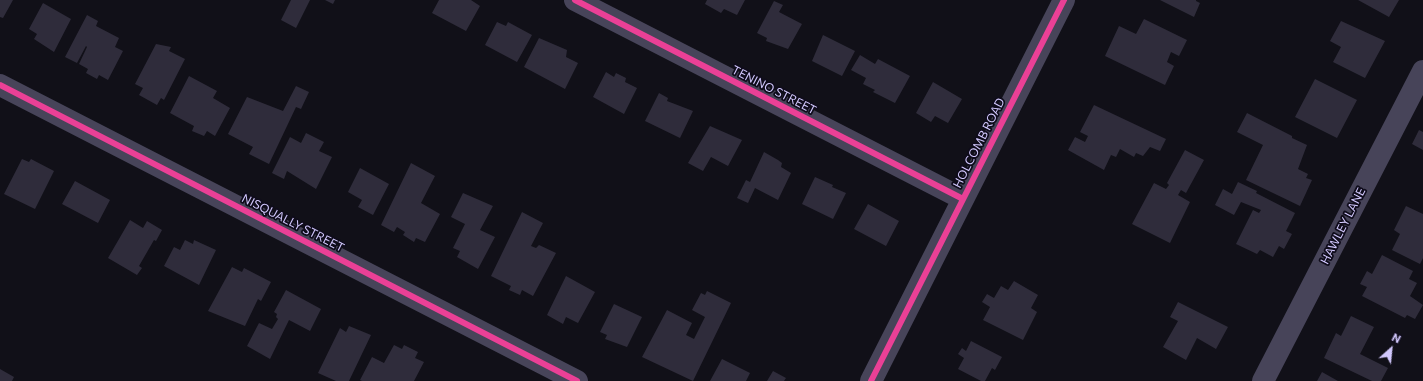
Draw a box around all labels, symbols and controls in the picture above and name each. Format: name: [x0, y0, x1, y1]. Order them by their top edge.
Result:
street label: TENINO STREET: [729, 62, 819, 118]
street label: HOLCOMB ROAD: [950, 96, 1008, 190]
street label: HAWLEY LANE: [1318, 185, 1368, 267]
street label: NISQUALLY STREET: [239, 191, 347, 255]
north arrow: [1371, 329, 1411, 369]
text: N: [1390, 330, 1403, 346]

